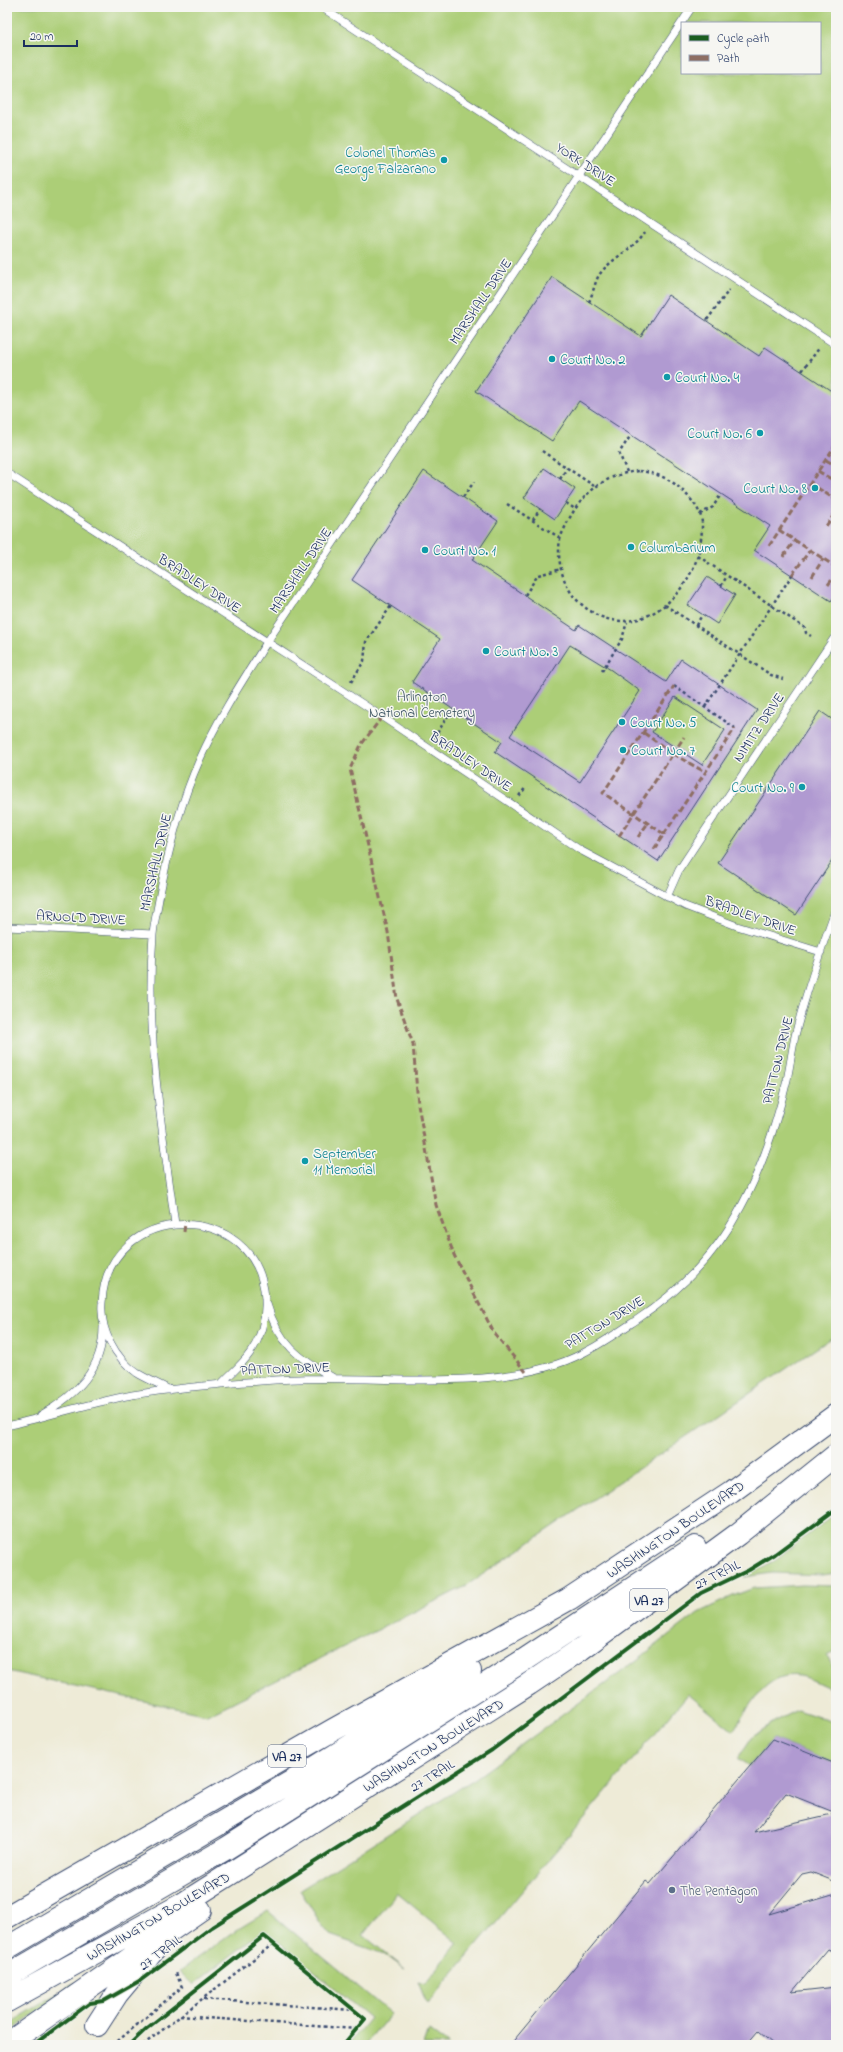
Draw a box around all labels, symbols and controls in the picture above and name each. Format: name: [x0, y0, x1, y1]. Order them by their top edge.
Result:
scale bar: [24, 22, 77, 48]
legend: [681, 22, 821, 74]
text: 20 m: [30, 28, 53, 46]
text: Cycle path: [717, 30, 769, 49]
text: Path: [717, 50, 740, 68]
street label: YORK DRIVE: [551, 138, 619, 192]
place label: Colonel Thomas George Falzarano: [335, 143, 436, 181]
marker: Colonel Thomas George Falzarano: [439, 155, 449, 165]
street label: MARSHALL DRIVE: [445, 255, 518, 349]
place label: Court No. 2: [560, 350, 626, 371]
marker: Court No. 2: [547, 354, 557, 364]
place label: Court No. 4: [675, 368, 740, 389]
marker: Court No. 4: [662, 372, 672, 382]
place label: Court No. 6: [687, 424, 752, 445]
marker: Court No. 6: [755, 428, 765, 438]
place label: Court No. 8: [743, 479, 807, 500]
marker: Court No. 8: [810, 483, 820, 493]
street label: MARSHALL DRIVE: [265, 524, 338, 618]
place label: Columbarium: [639, 538, 716, 559]
place label: Court No. 1: [433, 541, 497, 562]
marker: Columbarium: [626, 542, 636, 552]
marker: Court No. 1: [420, 545, 430, 555]
street label: BRADLEY DRIVE: [153, 549, 245, 619]
place label: Court No. 3: [494, 642, 559, 663]
marker: Court No. 3: [481, 646, 491, 656]
park label: Arlington National Cemetery: [369, 687, 475, 725]
street label: NIMITZ DRIVE: [728, 689, 790, 767]
place label: Court No. 5: [630, 713, 697, 734]
marker: Court No. 5: [617, 717, 627, 727]
street label: BRADLEY DRIVE: [424, 726, 515, 798]
place label: Court No. 7: [631, 741, 696, 762]
marker: Court No. 7: [618, 745, 628, 755]
place label: Court No. 9: [731, 778, 795, 799]
marker: Court No. 9: [797, 782, 807, 792]
street label: MARSHALL DRIVE: [135, 811, 178, 913]
street label: BRADLEY DRIVE: [701, 891, 799, 942]
street label: ARNOLD DRIVE: [36, 906, 126, 931]
street label: PATTON DRIVE: [757, 1014, 799, 1106]
place label: September 11 Memorial: [313, 1144, 376, 1181]
marker: September 11 Memorial: [300, 1156, 310, 1166]
street label: PATTON DRIVE: [561, 1291, 649, 1355]
street label: PATTON DRIVE: [240, 1357, 330, 1382]
street label: WASHINGTON BOULEVARD: [603, 1476, 749, 1584]
street label: 27 TRAIL: [691, 1554, 745, 1596]
road number: VA 27: [630, 1589, 668, 1611]
street label: WASHINGTON BOULEVARD: [359, 1694, 508, 1798]
road number: VA 27: [268, 1745, 306, 1767]
street label: 27 TRAIL: [406, 1754, 460, 1798]
street label: WASHINGTON BOULEVARD: [83, 1868, 234, 1967]
place label: The Pentagon: [680, 1881, 758, 1903]
marker: The Pentagon: [667, 1885, 677, 1895]
street label: 27 TRAIL: [135, 1930, 187, 1976]

